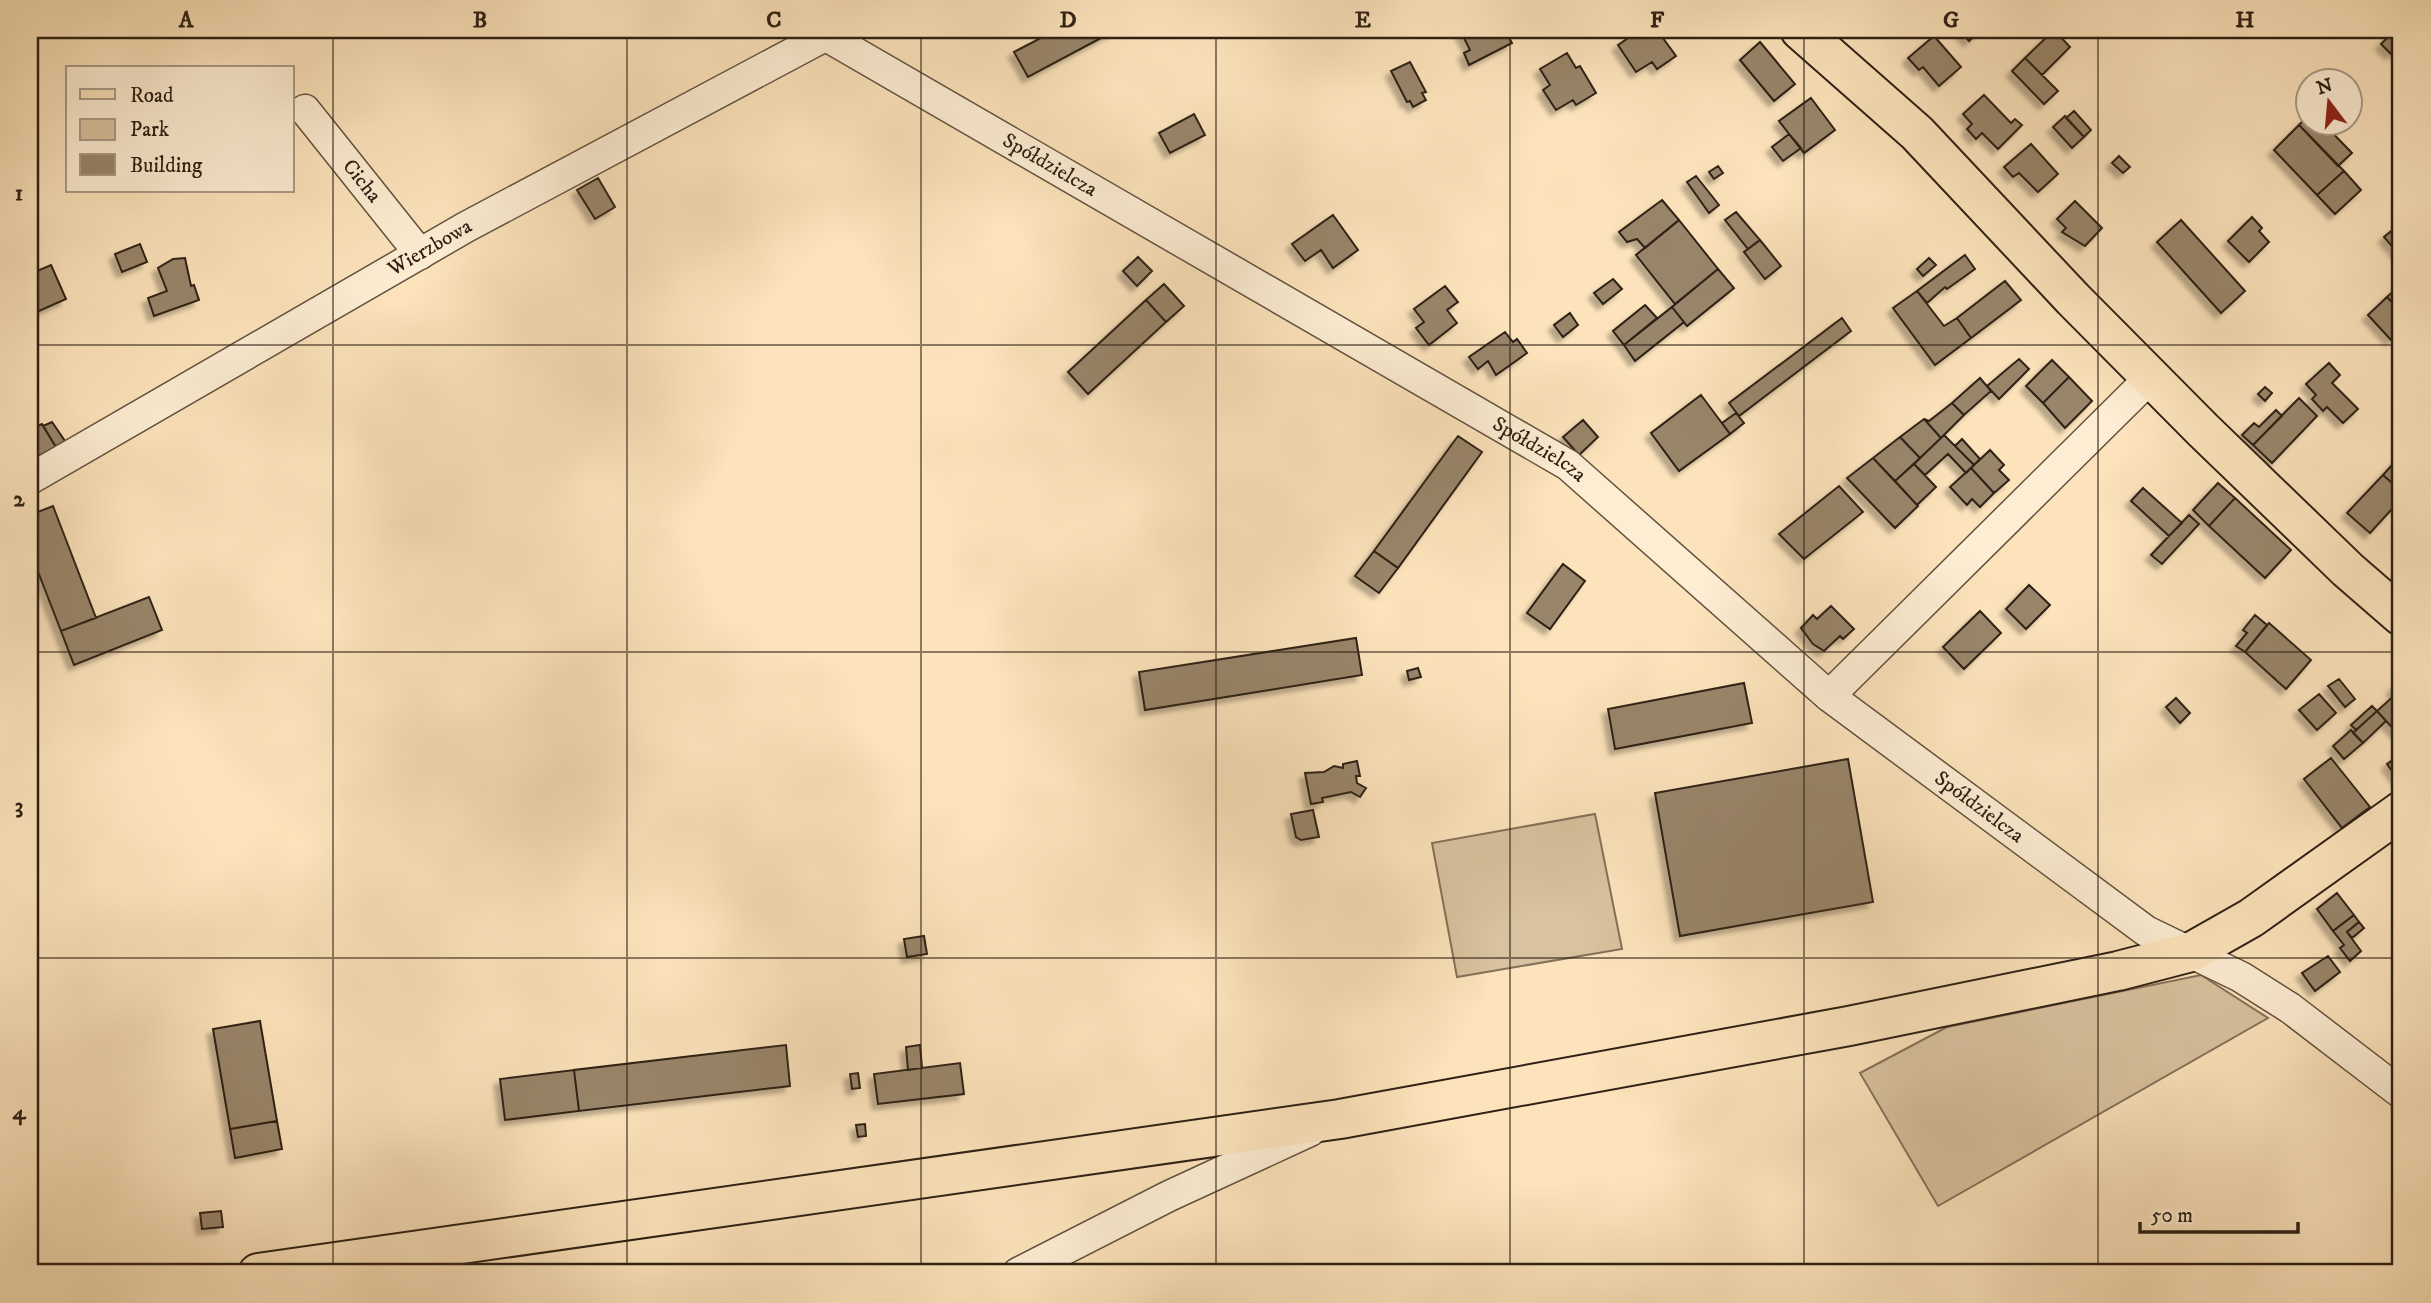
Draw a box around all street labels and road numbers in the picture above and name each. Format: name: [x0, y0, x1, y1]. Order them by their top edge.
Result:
street label: Spółdzielcza: [998, 128, 1102, 203]
street label: Cicha: [337, 154, 387, 208]
street label: Wierzbowa: [383, 213, 476, 283]
street label: Spółdzielcza: [1488, 411, 1591, 488]
street label: Spółdzielcza: [1929, 765, 2029, 849]

